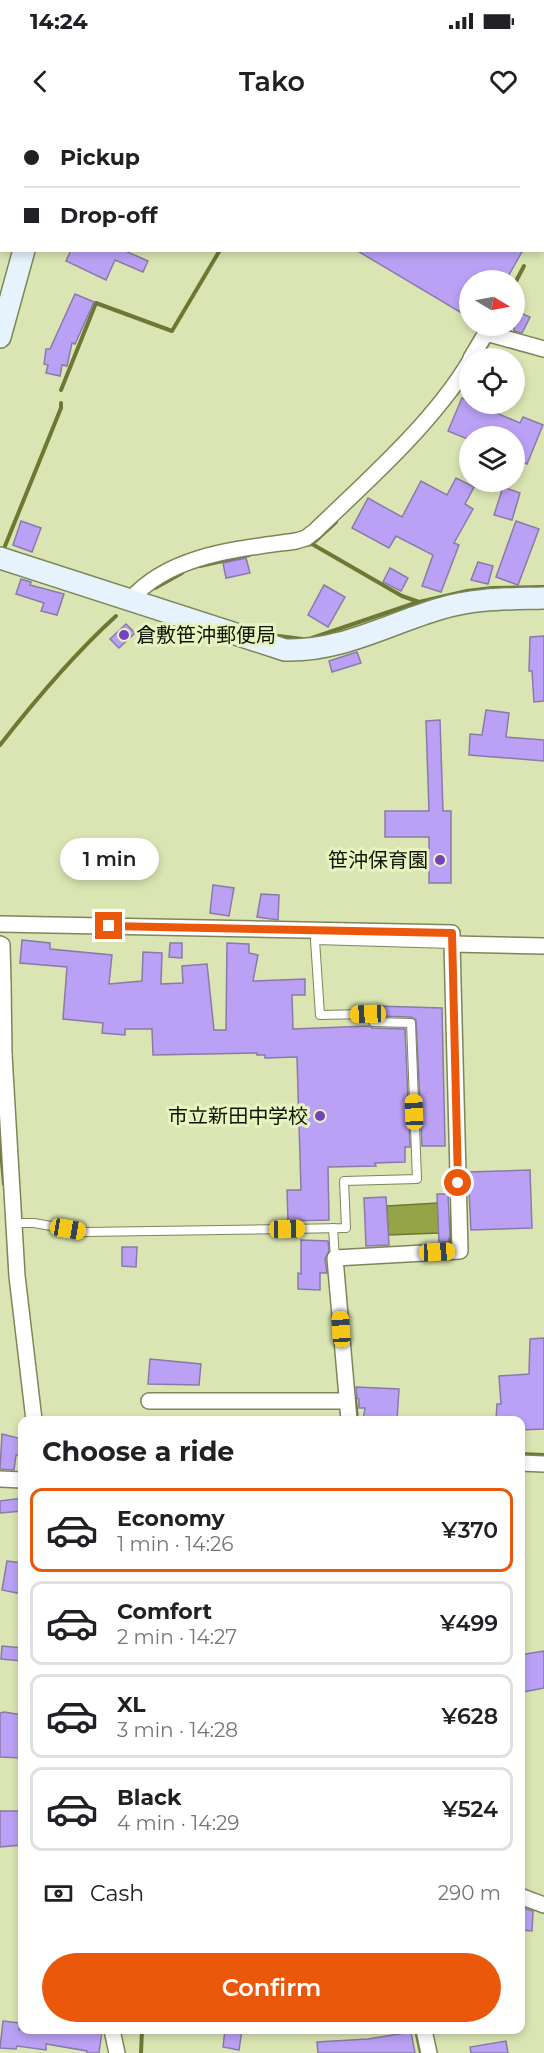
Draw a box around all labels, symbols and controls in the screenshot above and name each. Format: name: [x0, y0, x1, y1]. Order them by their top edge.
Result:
text: 14:24: [30, 8, 88, 35]
icon: back: [24, 65, 57, 98]
text: Tako: [239, 65, 305, 98]
icon: heart: [487, 65, 520, 98]
text: Pickup: [60, 144, 140, 171]
text: Drop-off: [60, 202, 158, 229]
north arrow: [459, 270, 525, 336]
map controls: [459, 270, 525, 492]
button: locate: [459, 348, 525, 414]
button: layers: [459, 426, 525, 492]
place label: 倉敷笹沖郵便局: [136, 623, 276, 647]
marker: 倉敷笹沖郵便局: [117, 628, 131, 642]
callout: 1 min: [60, 839, 158, 881]
text: 1 min: [83, 847, 136, 871]
place label: 笹沖保育園: [328, 848, 428, 872]
marker: 笹沖保育園: [433, 853, 447, 867]
route end: [95, 912, 122, 939]
car: [350, 1004, 386, 1024]
car: [404, 1094, 424, 1130]
place label: 市立新田中学校: [168, 1104, 308, 1128]
marker: 市立新田中学校: [313, 1109, 327, 1123]
route start: [444, 1169, 471, 1196]
car: [49, 1217, 87, 1241]
car: [269, 1220, 305, 1238]
car: [419, 1242, 455, 1262]
car: [331, 1310, 351, 1348]
text: Choose a ride: [42, 1435, 234, 1468]
icon: car: [45, 1503, 99, 1557]
text: Economy: [117, 1505, 225, 1532]
text: ¥370: [442, 1517, 498, 1544]
text: 1 min · 14:26: [117, 1532, 233, 1556]
icon: car: [45, 1596, 99, 1650]
text: Comfort: [117, 1598, 212, 1625]
text: ¥499: [440, 1610, 498, 1637]
text: 2 min · 14:27: [117, 1625, 237, 1649]
icon: car: [45, 1689, 99, 1743]
text: XL: [117, 1691, 146, 1718]
text: ¥628: [441, 1703, 498, 1730]
text: 3 min · 14:28: [117, 1718, 238, 1742]
icon: car: [45, 1782, 99, 1836]
text: Black: [117, 1784, 181, 1811]
text: ¥524: [442, 1796, 498, 1823]
text: 4 min · 14:29: [117, 1811, 239, 1835]
icon: cash: [42, 1877, 75, 1910]
text: Cash: [90, 1880, 144, 1907]
text: 290 m: [438, 1881, 501, 1905]
button: Confirm: [42, 1953, 501, 2022]

